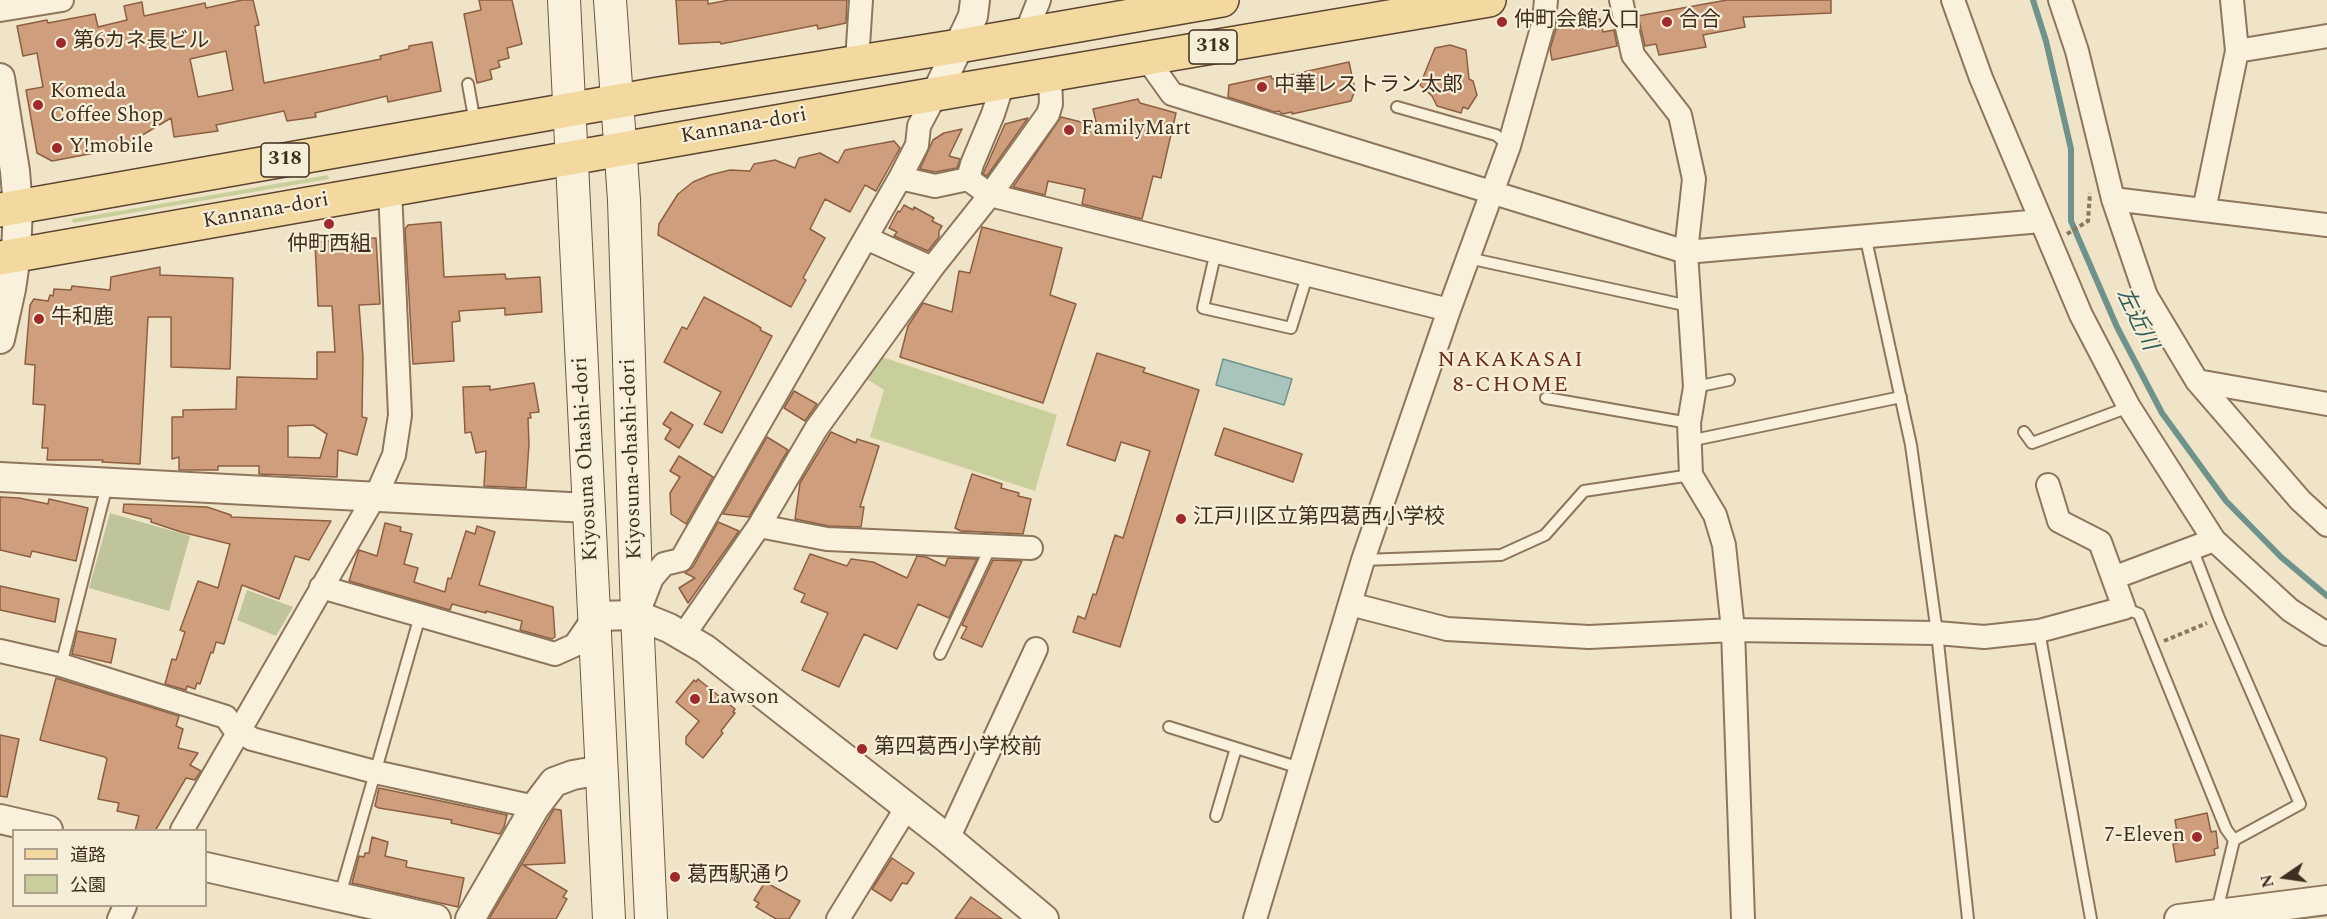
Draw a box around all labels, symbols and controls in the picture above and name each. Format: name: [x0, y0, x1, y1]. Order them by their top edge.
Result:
place label: 仲町会館入口: [1514, 9, 1640, 35]
place label: 合合: [1679, 9, 1721, 35]
marker: 仲町会館入口: [1495, 15, 1509, 29]
marker: 合合: [1660, 15, 1674, 29]
place label: 第6カネ長ビル: [73, 30, 209, 56]
road number: 318: [1189, 30, 1237, 64]
marker: 第6カネ長ビル: [54, 36, 68, 50]
place label: 中華レストラン太郎: [1274, 74, 1463, 100]
place label: Komeda Coffee Shop: [50, 80, 163, 130]
marker: 中華レストラン太郎: [1255, 80, 1269, 94]
marker: Komeda Coffee Shop: [31, 98, 45, 112]
street label: Kannana-dori: [679, 104, 809, 150]
place label: FamilyMart: [1081, 117, 1191, 143]
marker: FamilyMart: [1062, 123, 1076, 137]
place label: Y!mobile: [69, 135, 153, 161]
marker: Y!mobile: [50, 141, 64, 155]
road number: 318: [261, 143, 309, 177]
street label: Kannana-dori: [201, 189, 331, 235]
marker: 仲町西組: [322, 217, 336, 231]
place label: 仲町西組: [287, 233, 371, 259]
water label: 左近川: [2109, 285, 2161, 355]
place label: 牛和鹿: [51, 306, 114, 332]
marker: 牛和鹿: [32, 312, 46, 326]
district label: NAKAKASAI 8-CHOME: [1438, 349, 1584, 400]
street label: Kiyosuna Ohashi-dori: [569, 356, 605, 562]
street label: Kiyosuna-ohashi-dori: [617, 358, 649, 560]
place label: 江戸川区立第四葛西小学校: [1193, 506, 1445, 532]
marker: 江戸川区立第四葛西小学校: [1174, 512, 1188, 526]
place label: Lawson: [707, 686, 779, 712]
marker: Lawson: [688, 692, 702, 706]
place label: 第四葛西小学校前: [874, 736, 1042, 762]
marker: 第四葛西小学校前: [855, 742, 869, 756]
place label: 7-Eleven: [2104, 824, 2185, 850]
legend: [12, 829, 207, 907]
marker: 7-Eleven: [2190, 830, 2204, 844]
text: 道路: [70, 842, 106, 869]
north arrow: [2255, 847, 2315, 907]
place label: 葛西駅通り: [687, 864, 792, 890]
marker: 葛西駅通り: [668, 870, 682, 884]
text: 公園: [70, 872, 106, 899]
text: N: [2254, 872, 2281, 890]

